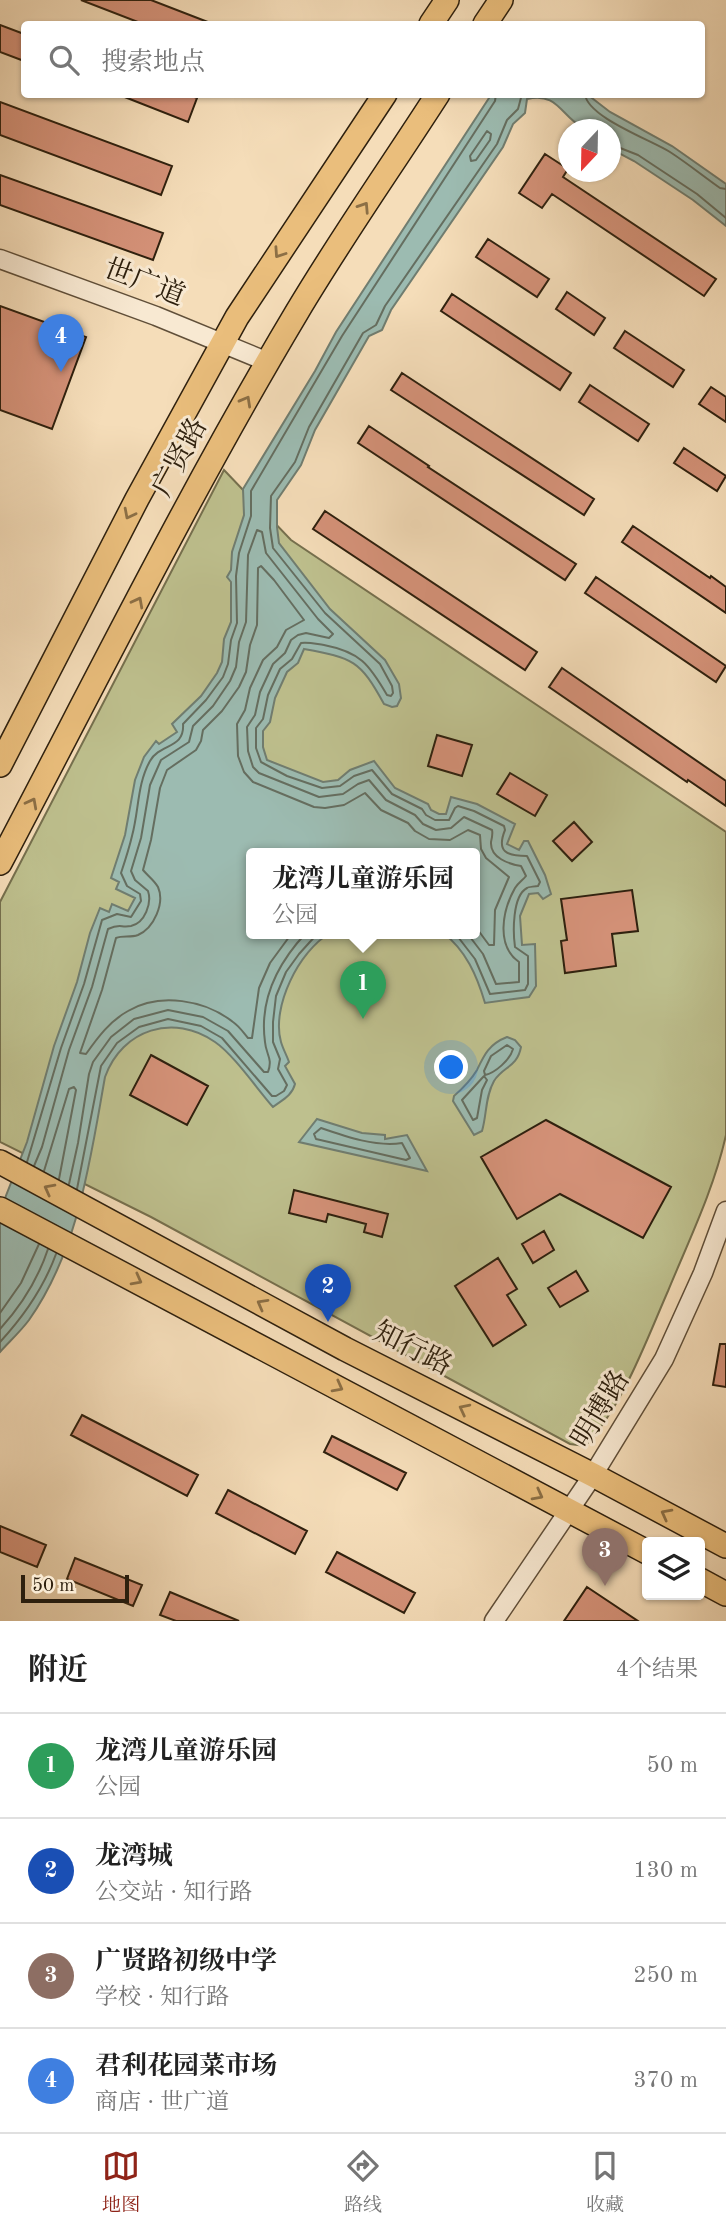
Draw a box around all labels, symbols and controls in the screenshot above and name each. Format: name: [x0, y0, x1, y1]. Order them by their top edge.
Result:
search box: [21, 21, 705, 98]
icon: search: [45, 41, 83, 79]
text: 搜索地点: [101, 50, 205, 76]
north arrow: [558, 119, 621, 182]
one-way arrow: [356, 202, 368, 215]
one-way arrow: [274, 246, 287, 259]
street label: 世广道: [100, 253, 189, 312]
pin: 4: [38, 314, 84, 372]
one-way arrow: [238, 396, 251, 409]
street label: 广贤路: [146, 413, 213, 502]
one-way arrow: [124, 507, 138, 519]
one-way arrow: [130, 596, 143, 609]
one-way arrow: [24, 798, 37, 810]
popup: [246, 848, 480, 939]
text: 龙湾儿童游乐园: [272, 867, 454, 893]
text: 公园: [272, 904, 318, 927]
pin: 1: [340, 961, 386, 1019]
your location: [434, 1050, 468, 1084]
one-way arrow: [44, 1184, 57, 1197]
pin: 2: [305, 1264, 351, 1322]
one-way arrow: [130, 1272, 142, 1285]
one-way arrow: [257, 1299, 269, 1312]
street label: 知行路: [368, 1316, 457, 1382]
street label: 明博路: [566, 1365, 636, 1453]
one-way arrow: [331, 1379, 343, 1393]
one-way arrow: [459, 1404, 471, 1418]
one-way arrow: [531, 1486, 544, 1500]
one-way arrow: [661, 1509, 673, 1522]
pin: 3: [582, 1528, 628, 1586]
map controls: [642, 1537, 705, 1600]
button: layers: [642, 1537, 705, 1600]
scale bar: [21, 1572, 130, 1604]
text: 50 m: [32, 1577, 74, 1596]
text: 附近: [28, 1656, 88, 1686]
text: 4个结果: [616, 1658, 698, 1681]
text: 龙湾儿童游乐园: [95, 1739, 277, 1765]
text: 1: [44, 1754, 58, 1777]
text: 50 m: [647, 1754, 698, 1777]
text: 公园: [95, 1776, 141, 1799]
text: 龙湾城: [95, 1844, 173, 1870]
text: 2: [44, 1859, 58, 1882]
text: 130 m: [633, 1859, 698, 1882]
text: 公交站 · 知行路: [95, 1881, 252, 1904]
text: 广贤路初级中学: [95, 1949, 277, 1975]
text: 3: [44, 1964, 58, 1987]
text: 250 m: [633, 1964, 698, 1987]
text: 学校 · 知行路: [95, 1986, 229, 2009]
text: 君利花园菜市场: [95, 2054, 277, 2080]
text: 4: [44, 2069, 58, 2092]
text: 370 m: [633, 2069, 698, 2092]
text: 商店 · 世广道: [95, 2091, 229, 2114]
tab: 地图: [102, 2147, 140, 2218]
tab: 路线: [344, 2147, 382, 2218]
tab: 收藏: [586, 2147, 624, 2218]

